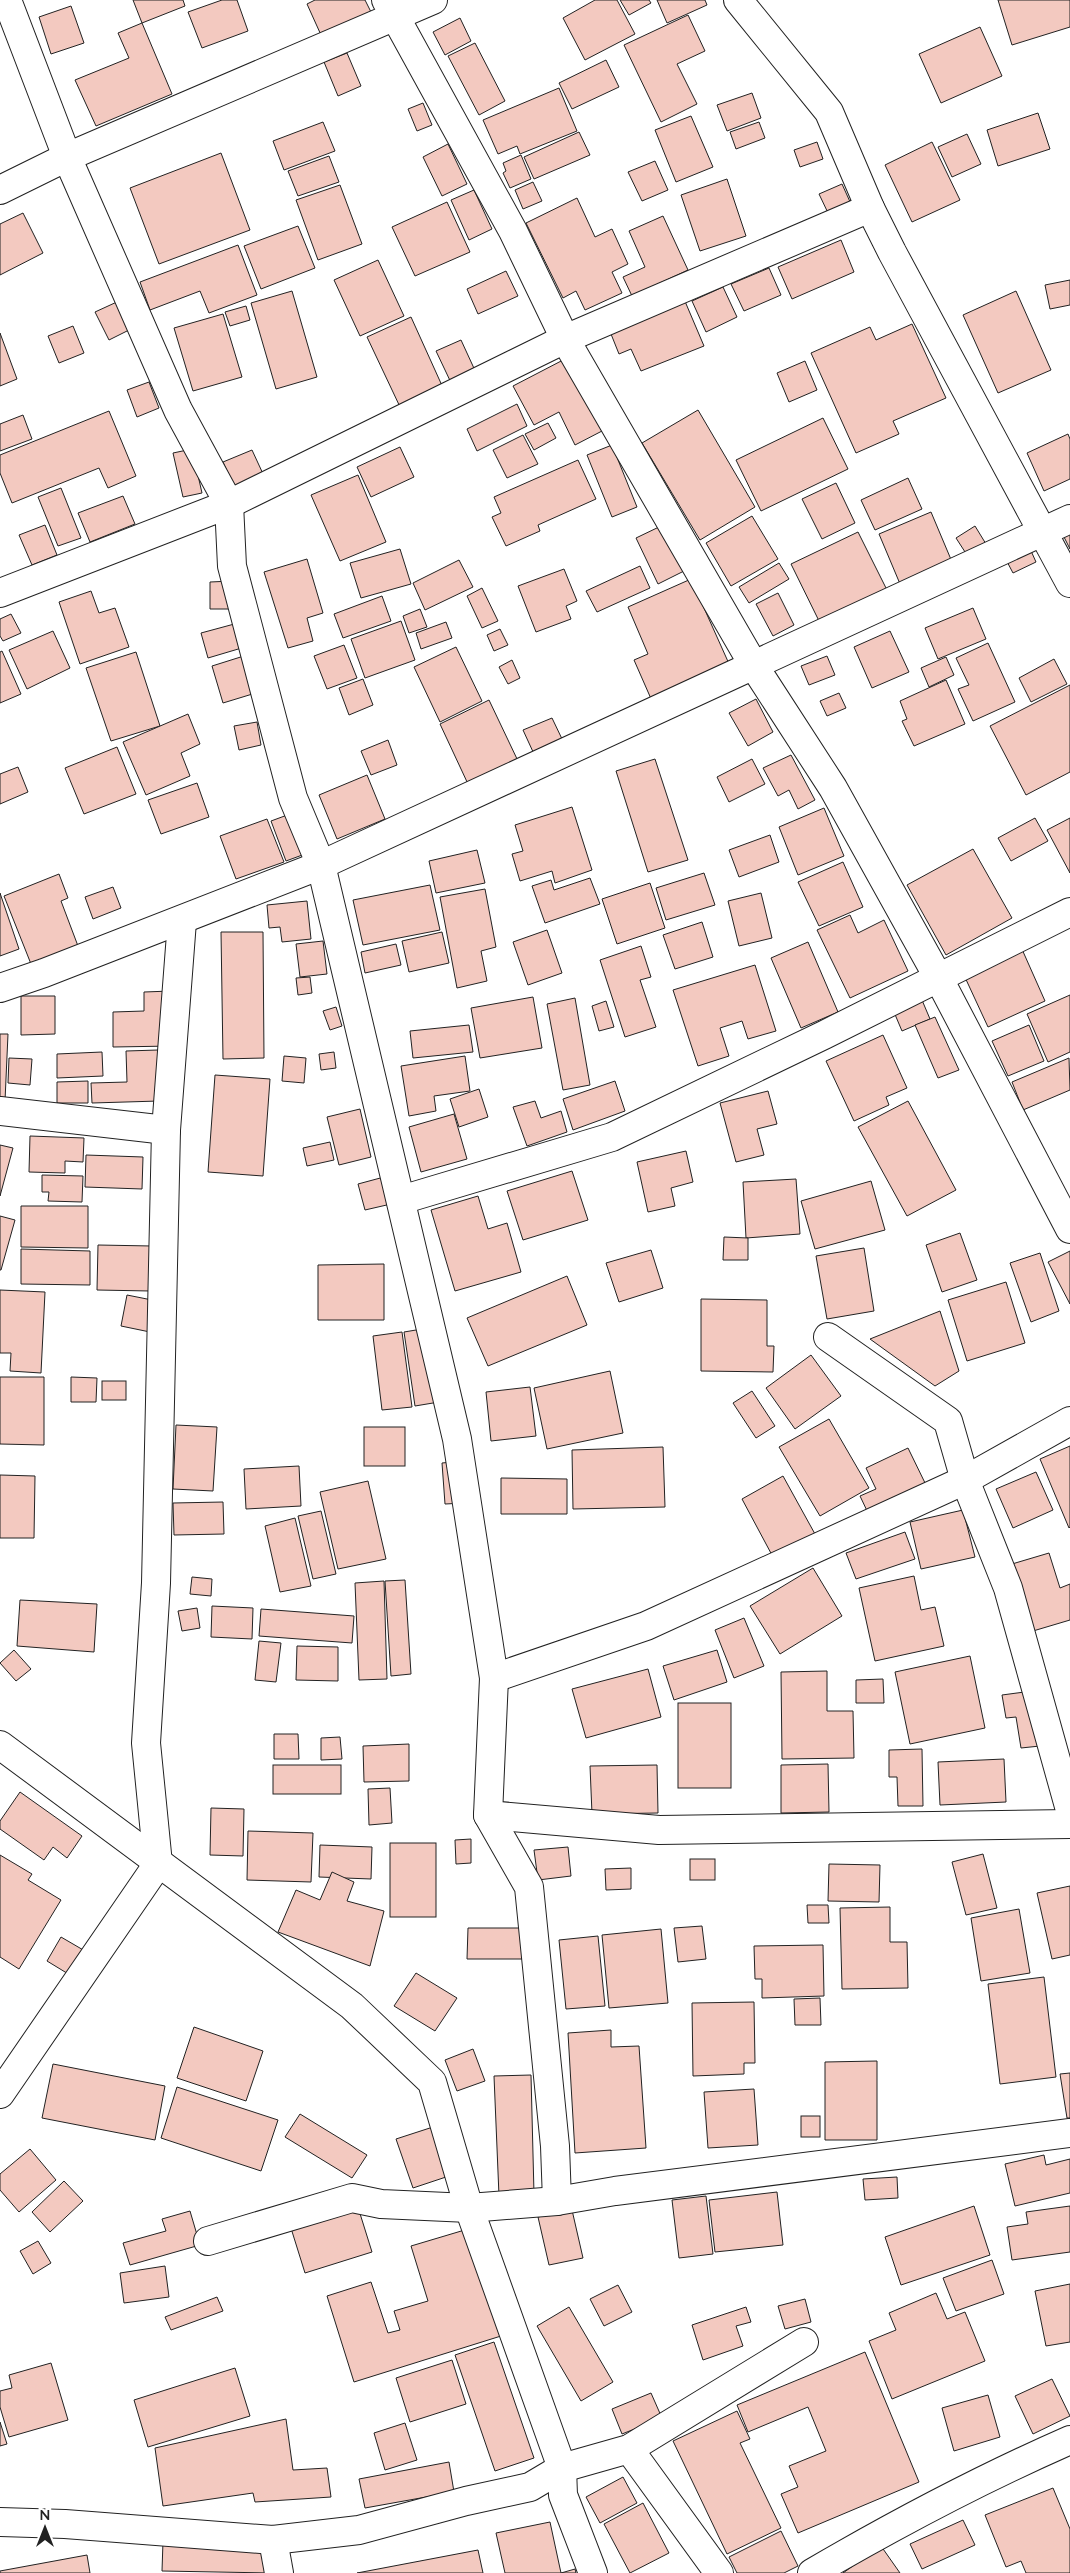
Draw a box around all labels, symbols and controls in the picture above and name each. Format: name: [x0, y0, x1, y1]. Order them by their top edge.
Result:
north arrow: [20, 2503, 70, 2553]
text: N: [40, 2506, 50, 2523]

